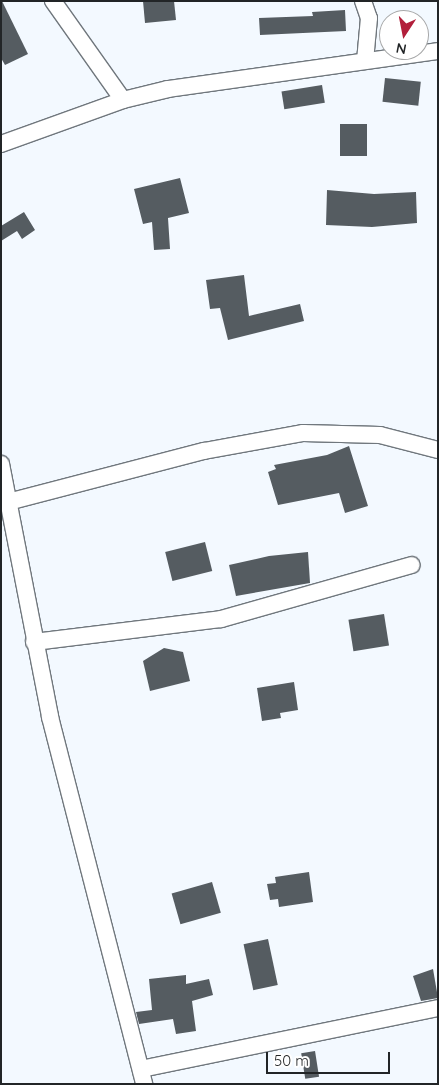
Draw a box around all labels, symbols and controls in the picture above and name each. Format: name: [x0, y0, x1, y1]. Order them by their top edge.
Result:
north arrow: [379, 10, 429, 60]
text: N: [395, 39, 408, 59]
scale bar: [269, 1042, 393, 1074]
text: 50 m: [274, 1051, 309, 1070]

